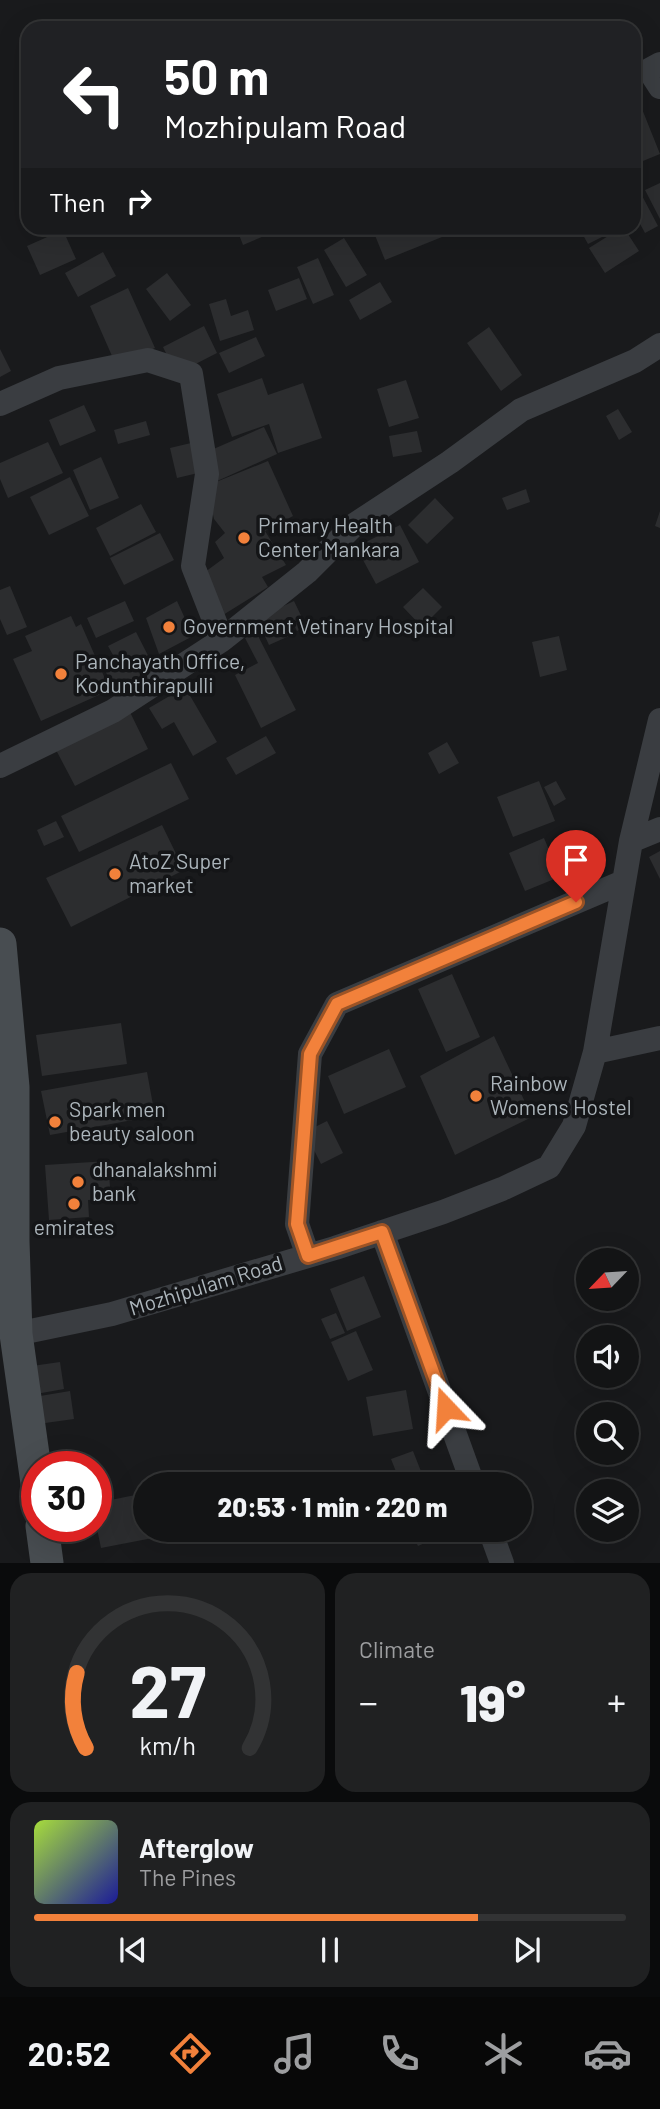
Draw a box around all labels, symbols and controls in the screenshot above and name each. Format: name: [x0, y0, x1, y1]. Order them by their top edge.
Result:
text: 50 m: [164, 46, 269, 105]
icon: left: [49, 49, 140, 140]
text: Mozhipulam Road: [164, 106, 406, 144]
icon: right: [120, 182, 158, 220]
text: Then: [49, 186, 106, 217]
place label: Primary Health Center Mankara: [258, 512, 400, 561]
marker: Primary Health Center Mankara: [236, 530, 252, 546]
place label: Government Vetinary Hospital: [183, 613, 453, 638]
marker: Government Vetinary Hospital: [161, 619, 177, 635]
place label: Panchayath Office, Kodunthirapulli: [75, 648, 245, 697]
marker: Panchayath Office, Kodunthirapulli: [53, 666, 69, 682]
pin: [546, 830, 606, 902]
icon: arrive: [557, 841, 595, 879]
place label: AtoZ Super market: [129, 848, 230, 897]
marker: AtoZ Super market: [107, 866, 123, 882]
place label: Rainbow Womens Hostel: [490, 1070, 632, 1119]
marker: Rainbow Womens Hostel: [468, 1088, 484, 1104]
place label: Spark men beauty saloon: [69, 1096, 195, 1145]
marker: Spark men beauty saloon: [47, 1114, 63, 1130]
place label: dhanalakshmi bank: [92, 1156, 218, 1205]
marker: dhanalakshmi bank: [70, 1174, 86, 1190]
marker: emirates: [66, 1196, 82, 1212]
place label: emirates: [34, 1214, 114, 1239]
north arrow: [576, 1248, 639, 1311]
map controls: [576, 1248, 639, 1542]
street label: Mozhipulam Road: [126, 1249, 285, 1320]
button: sound: [576, 1325, 639, 1388]
position arrow: [409, 1371, 483, 1445]
button: search: [576, 1402, 639, 1465]
speed limit sign: 30: [21, 1451, 112, 1542]
button: layers: [576, 1479, 639, 1542]
text: 20:53 · 1 min · 220 m: [218, 1491, 447, 1522]
text: Climate: [359, 1635, 435, 1663]
text: 27: [129, 1646, 206, 1734]
text: 19°: [460, 1670, 525, 1732]
text: −: [359, 1678, 378, 1724]
text: +: [607, 1678, 626, 1724]
text: km/h: [139, 1730, 196, 1760]
text: Afterglow: [139, 1832, 254, 1863]
text: The Pines: [139, 1863, 236, 1891]
icon: previous: [114, 1931, 152, 1969]
icon: pause: [311, 1931, 349, 1969]
icon: next: [508, 1931, 546, 1969]
icon: directions: [166, 2029, 215, 2078]
icon: music: [270, 2029, 319, 2078]
icon: phone: [375, 2029, 424, 2078]
icon: climate: [479, 2029, 528, 2078]
icon: car: [583, 2029, 632, 2078]
text: 20:52: [28, 2034, 111, 2072]

